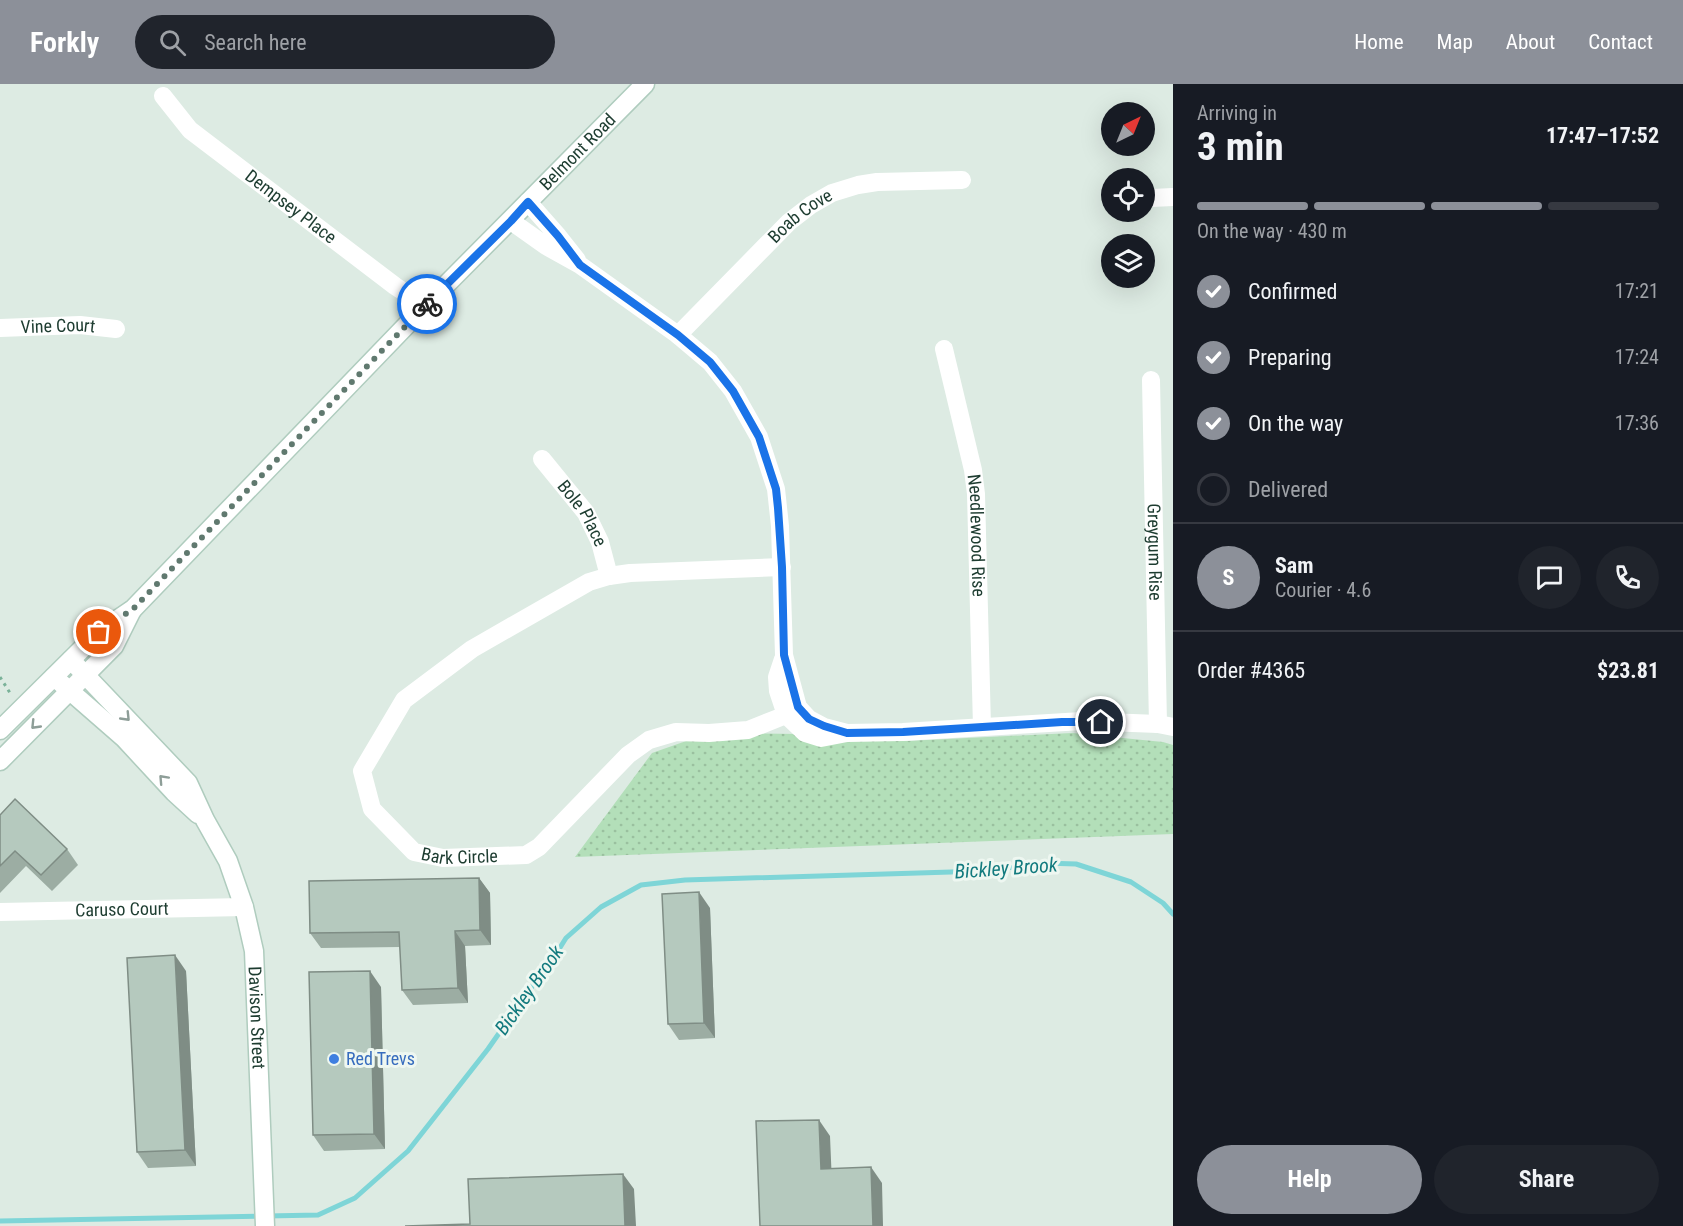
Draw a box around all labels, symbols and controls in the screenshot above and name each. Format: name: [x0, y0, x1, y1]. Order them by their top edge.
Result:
search box: [135, 15, 555, 69]
text: Forkly: [30, 26, 99, 59]
icon: search: [156, 26, 189, 59]
text: Search here: [204, 30, 307, 55]
text: Home: [1354, 30, 1404, 54]
text: Map: [1437, 30, 1473, 54]
text: About: [1506, 30, 1555, 54]
text: Contact: [1588, 30, 1653, 54]
text: Arriving in: [1197, 101, 1277, 125]
north arrow: [1101, 102, 1155, 156]
map controls: [1101, 102, 1155, 288]
street label: Belmont Road: [535, 109, 620, 194]
text: 17:47–17:52: [1546, 123, 1659, 148]
text: 3 min: [1197, 124, 1284, 170]
street label: Dempsey Place: [241, 165, 341, 248]
button: locate: [1101, 168, 1155, 222]
street label: Boab Cove: [763, 184, 836, 247]
text: On the way · 430 m: [1197, 219, 1347, 243]
button: layers: [1101, 234, 1155, 288]
courier: [397, 274, 457, 334]
icon: check: [1197, 275, 1230, 308]
text: Confirmed: [1248, 279, 1337, 304]
text: 17:21: [1615, 279, 1659, 303]
icon: bike: [411, 288, 444, 321]
street label: Vine Court: [20, 314, 96, 337]
icon: check: [1197, 341, 1230, 374]
text: Preparing: [1248, 345, 1332, 370]
text: 17:24: [1615, 345, 1659, 369]
icon: check: [1197, 407, 1230, 440]
text: On the way: [1248, 411, 1343, 436]
text: 17:36: [1615, 411, 1659, 435]
street label: Needlewood Rise: [964, 473, 990, 597]
street label: Bole Place: [553, 476, 612, 550]
text: Delivered: [1248, 477, 1328, 502]
street label: Greygum Rise: [1144, 503, 1166, 601]
button: chat: [1518, 546, 1581, 609]
button: phone: [1596, 546, 1659, 609]
text: Sam: [1275, 553, 1314, 578]
text: S: [1223, 565, 1234, 590]
text: Courier · 4.6: [1275, 578, 1371, 602]
pin: [73, 606, 124, 657]
icon: bag: [82, 615, 115, 648]
text: Order #4365: [1197, 658, 1305, 683]
text: $23.81: [1597, 658, 1659, 683]
pin: [1075, 696, 1126, 747]
icon: home: [1084, 705, 1117, 738]
one-way arrow: [119, 711, 130, 721]
one-way arrow: [31, 718, 42, 728]
one-way arrow: [159, 776, 170, 786]
street label: Bark Circle: [419, 843, 498, 868]
water label: Bickley Brook: [954, 852, 1060, 884]
street label: Caruso Court: [75, 898, 169, 920]
water label: Bickley Brook: [490, 940, 569, 1039]
street label: Davison Street: [245, 966, 270, 1069]
place label: Red Trevs: [346, 1048, 415, 1069]
marker: Red Trevs: [327, 1052, 341, 1066]
button: Help: [1197, 1145, 1422, 1214]
button: Share: [1434, 1145, 1659, 1214]

